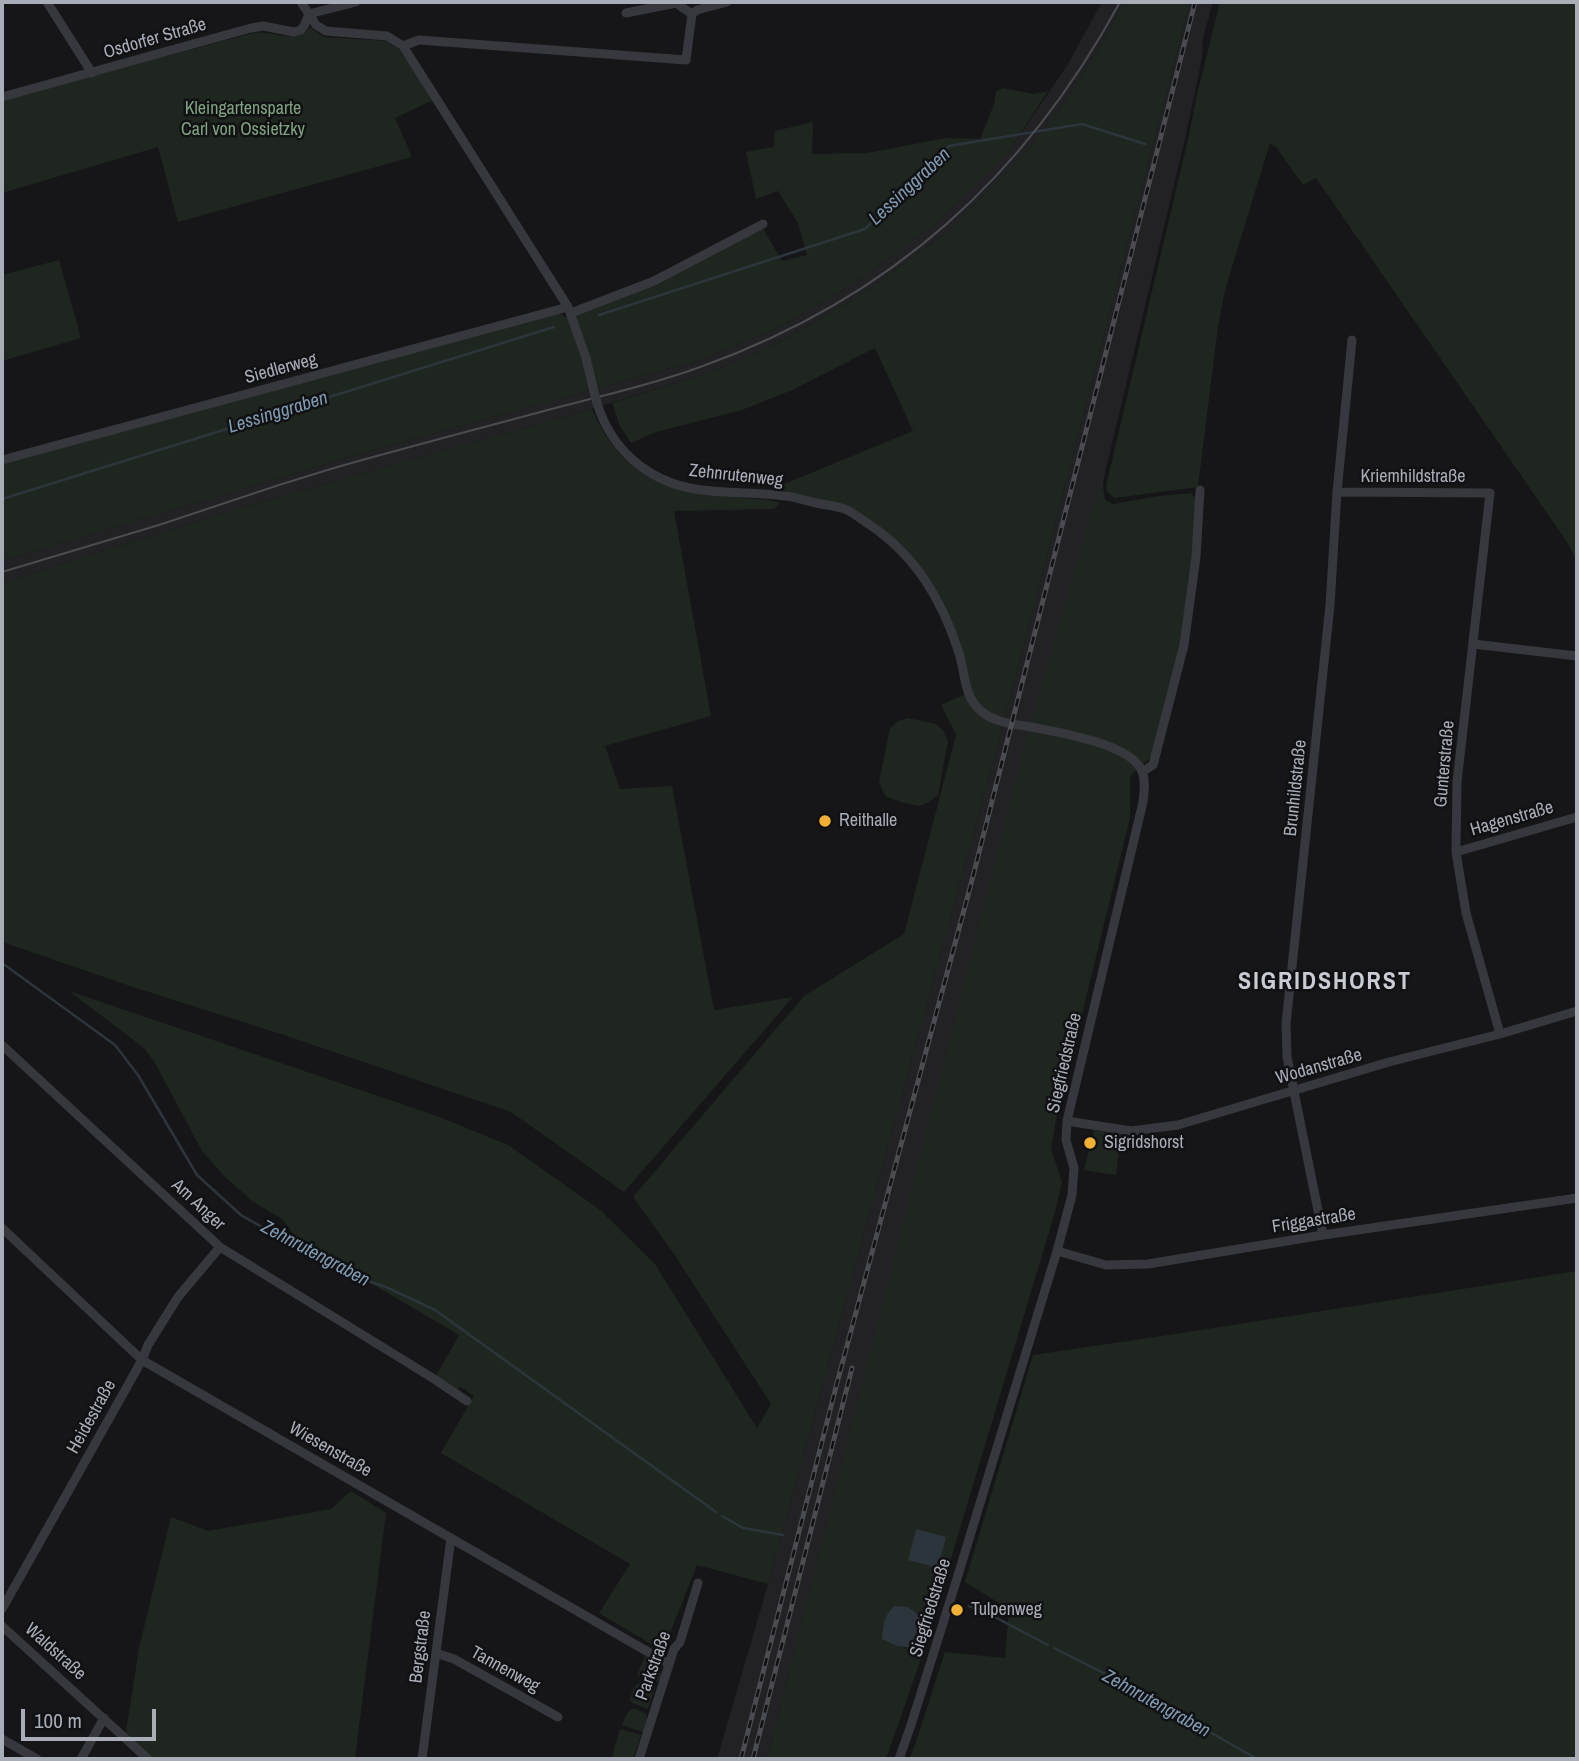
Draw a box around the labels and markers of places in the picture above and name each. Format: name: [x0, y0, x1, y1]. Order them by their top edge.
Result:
place label: Reithalle: [839, 810, 897, 832]
marker: Reithalle: [817, 813, 833, 829]
place label: Sigridshorst: [1104, 1132, 1184, 1154]
marker: Sigridshorst: [1082, 1135, 1098, 1151]
place label: Tulpenweg: [971, 1599, 1042, 1621]
marker: Tulpenweg: [949, 1602, 965, 1618]

